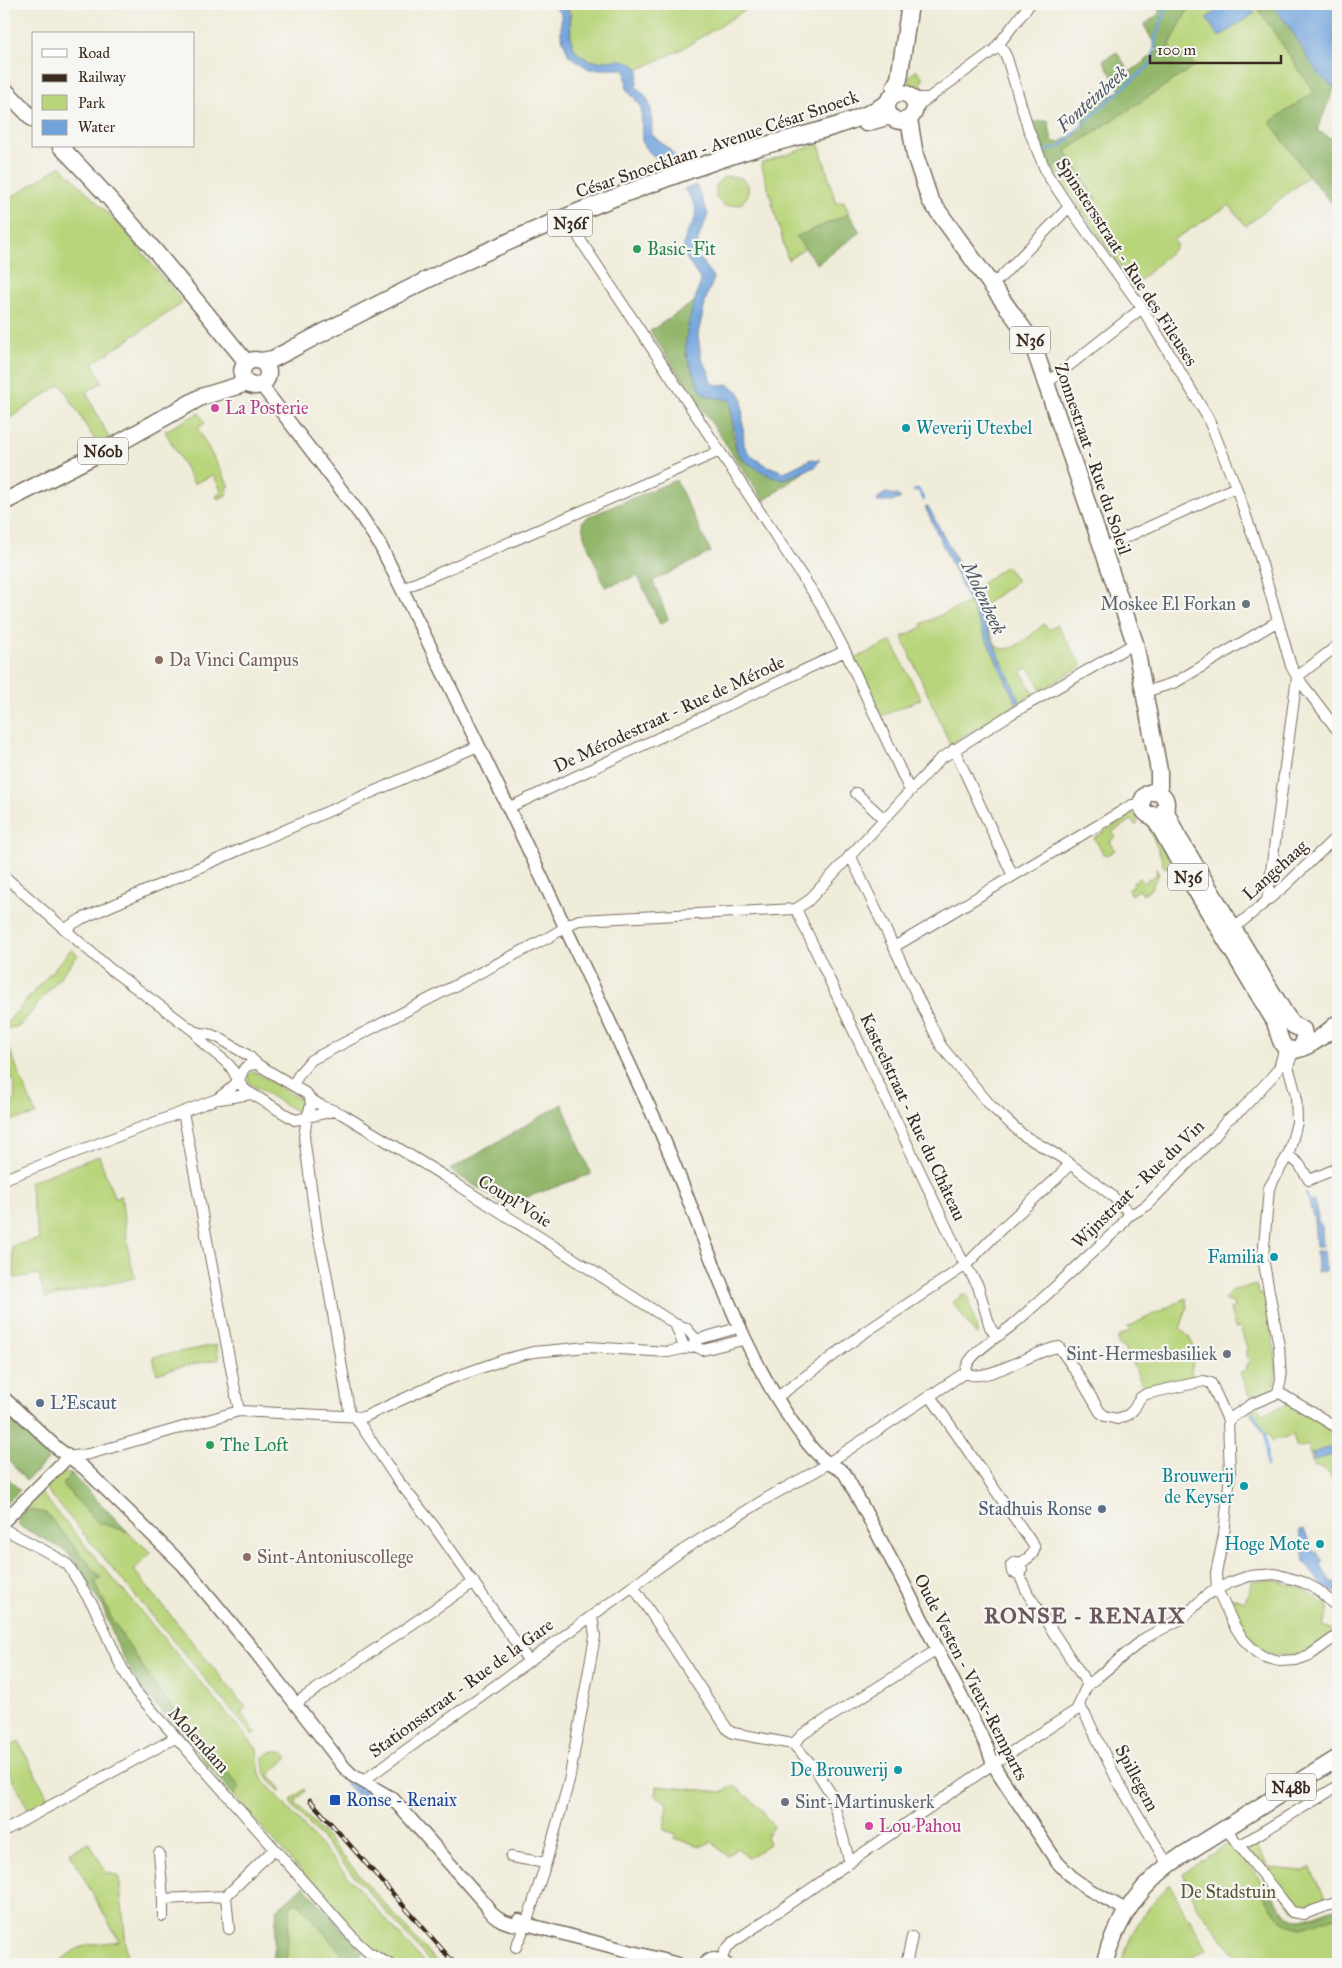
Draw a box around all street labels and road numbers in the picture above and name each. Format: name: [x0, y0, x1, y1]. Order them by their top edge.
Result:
street label: César Snoecklaan - Avenue César Snoeck: [573, 85, 862, 203]
street label: Spinstersstraat - Rue des Fileuses: [1051, 154, 1203, 370]
road number: N36f: [548, 210, 592, 237]
road number: N36: [1010, 326, 1050, 354]
street label: Zonnestraat - Rue du Soleil: [1050, 360, 1136, 558]
road number: N60b: [78, 438, 128, 464]
street label: De Mérodestraat - Rue de Mérode: [550, 651, 788, 777]
street label: Langehaag: [1238, 835, 1313, 906]
road number: N36: [1168, 864, 1208, 890]
street label: Kasteelstraat - Rue du Château: [855, 1010, 971, 1225]
street label: Wijnstraat - Rue du Vin: [1067, 1115, 1209, 1253]
street label: Coupl'Voie: [474, 1170, 556, 1232]
street label: Oude Vesten - Vieux-Remparts: [909, 1570, 1033, 1784]
street label: Stationsstraat - Rue de la Gare: [364, 1614, 558, 1762]
street label: Molendam: [164, 1702, 234, 1778]
street label: Spillegem: [1109, 1741, 1164, 1816]
road number: N48b: [1266, 1774, 1316, 1800]

